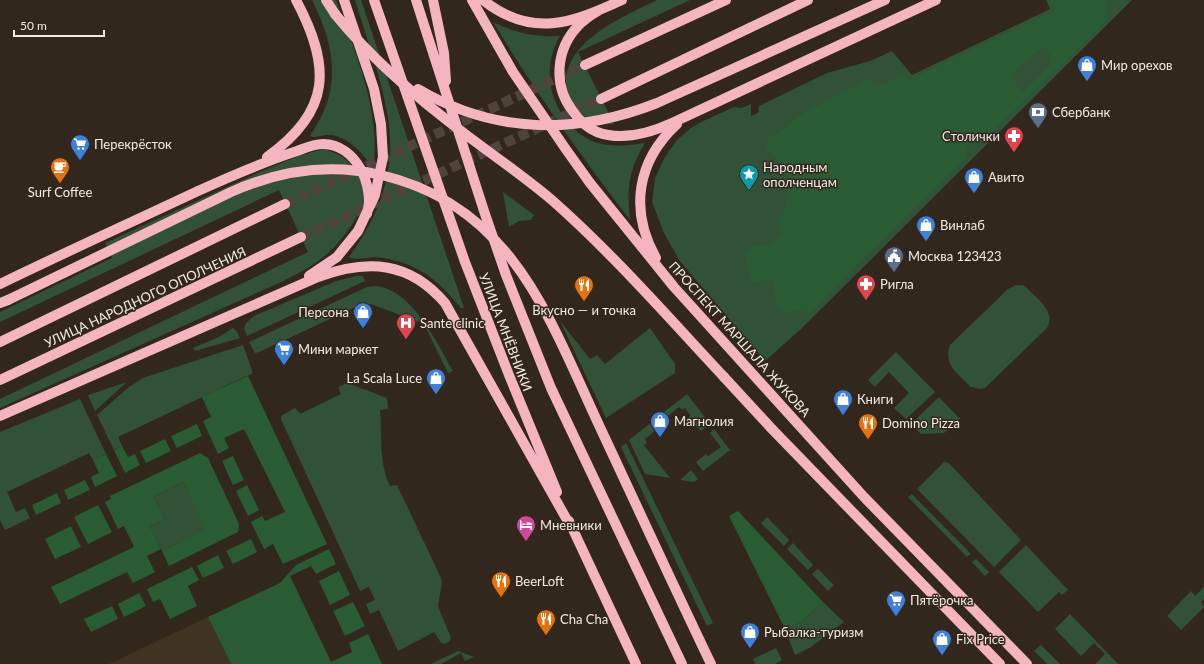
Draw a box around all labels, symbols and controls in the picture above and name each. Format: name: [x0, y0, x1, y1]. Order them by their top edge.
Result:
scale bar: [14, 12, 104, 38]
text: 50 m: [20, 18, 47, 33]
shop icon: Мир орехов: [1076, 54, 1098, 82]
place label: Мир орехов: [1101, 57, 1173, 73]
bank icon: Сбербанк: [1027, 101, 1049, 129]
place label: Сбербанк: [1052, 104, 1111, 120]
pharmacy icon: Столички: [1003, 125, 1025, 153]
place label: Столички: [942, 128, 1000, 144]
supermarket icon: Перекрёсток: [69, 133, 91, 161]
place label: Перекрёсток: [94, 136, 172, 152]
cafe icon: Surf Coffee: [49, 156, 71, 184]
place label: Народным ополченцам: [763, 159, 837, 190]
place icon: Народным ополченцам: [738, 163, 760, 191]
shop icon: Авито: [963, 166, 985, 194]
place label: Авито: [988, 169, 1024, 185]
place label: Surf Coffee: [28, 184, 92, 200]
shop icon: Винлаб: [915, 214, 937, 242]
place label: Винлаб: [940, 217, 985, 233]
street label: УЛИЦА НАРОДНОГО ОПОЛЧЕНИЯ: [42, 243, 248, 351]
public building icon: Москва 123423: [883, 245, 905, 273]
place label: Москва 123423: [908, 248, 1002, 264]
street label: ПРОСПЕКТ МАРШАЛА ЖУКОВА: [666, 258, 814, 420]
street label: УЛИЦА МНЁВНИКИ: [476, 271, 536, 393]
pharmacy icon: Ригла: [855, 273, 877, 301]
restaurant icon: Вкусно — и точка: [573, 274, 595, 302]
place label: Ригла: [880, 276, 914, 292]
shop icon: Персона: [352, 301, 374, 329]
place label: Вкусно — и точка: [532, 302, 636, 318]
place label: Персона: [298, 304, 349, 320]
hospital icon: Sante clinic: [395, 312, 417, 340]
place label: Sante clinic: [420, 315, 484, 331]
supermarket icon: Мини маркет: [273, 338, 295, 366]
place label: Мини маркет: [298, 341, 379, 357]
shop icon: La Scala Luce: [425, 367, 447, 395]
place label: La Scala Luce: [346, 370, 422, 386]
shop icon: Книги: [832, 388, 854, 416]
place label: Книги: [857, 391, 893, 407]
shop icon: Магнолия: [649, 410, 671, 438]
restaurant icon: Domino Pizza: [857, 412, 879, 440]
place label: Магнолия: [674, 413, 734, 429]
place label: Domino Pizza: [882, 415, 960, 431]
hotel icon: Мневники: [515, 514, 537, 542]
place label: Мневники: [540, 517, 602, 533]
restaurant icon: BeerLoft: [490, 570, 512, 598]
place label: BeerLoft: [515, 573, 564, 589]
supermarket icon: Пятёрочка: [885, 589, 907, 617]
place label: Пятёрочка: [910, 592, 974, 608]
restaurant icon: Cha Cha: [535, 608, 557, 636]
place label: Cha Cha: [560, 611, 608, 627]
shop icon: Рыбалка-туризм: [739, 621, 761, 649]
place label: Рыбалка-туризм: [764, 624, 864, 640]
shop icon: Fix Price: [931, 628, 953, 656]
place label: Fix Price: [956, 631, 1005, 647]

